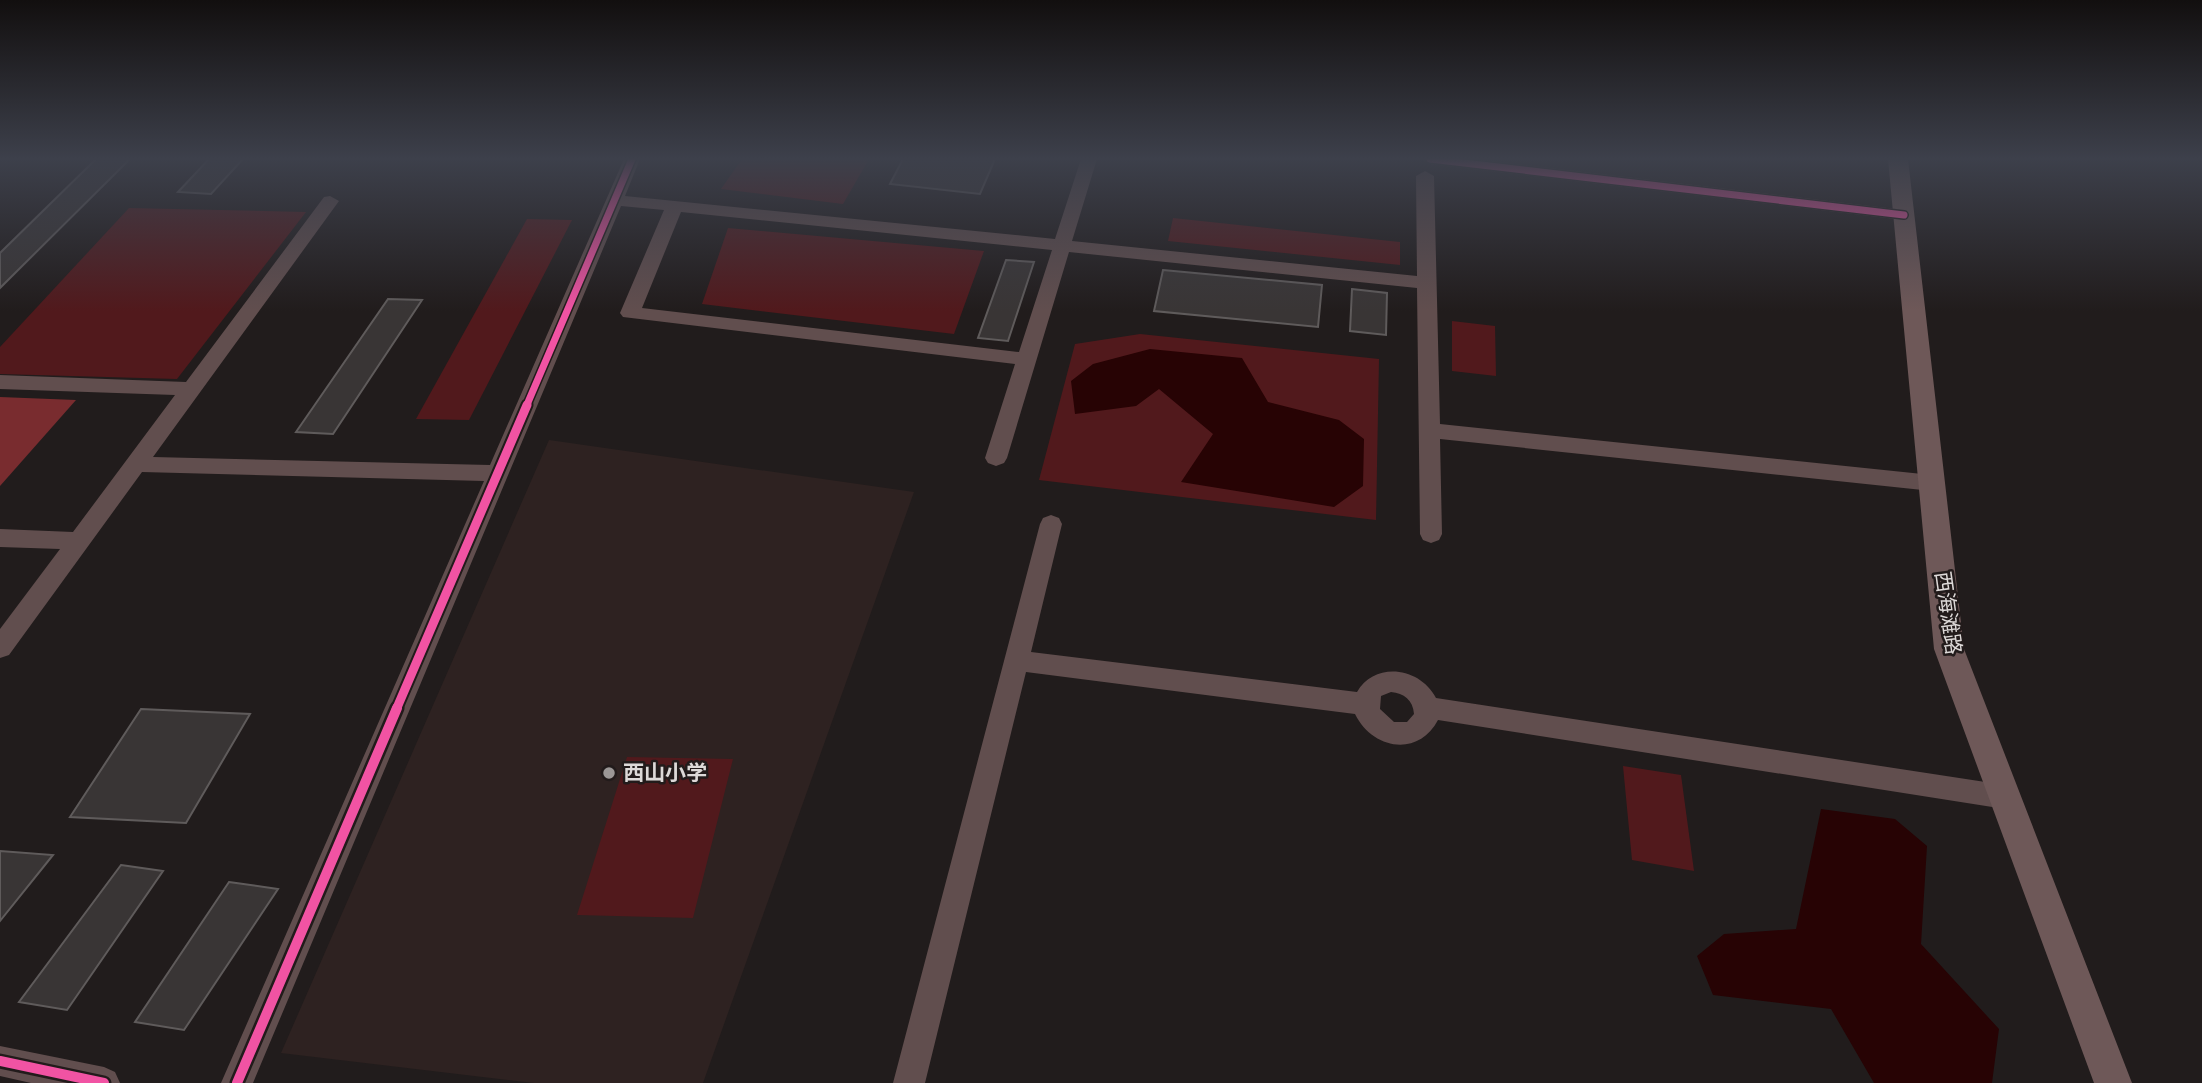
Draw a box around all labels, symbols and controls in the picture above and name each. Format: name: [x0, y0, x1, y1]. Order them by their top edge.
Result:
street label: 西海滩路: [1931, 570, 1966, 656]
place label: 西山小学: [623, 761, 707, 784]
marker: 西山小学: [601, 765, 617, 781]

